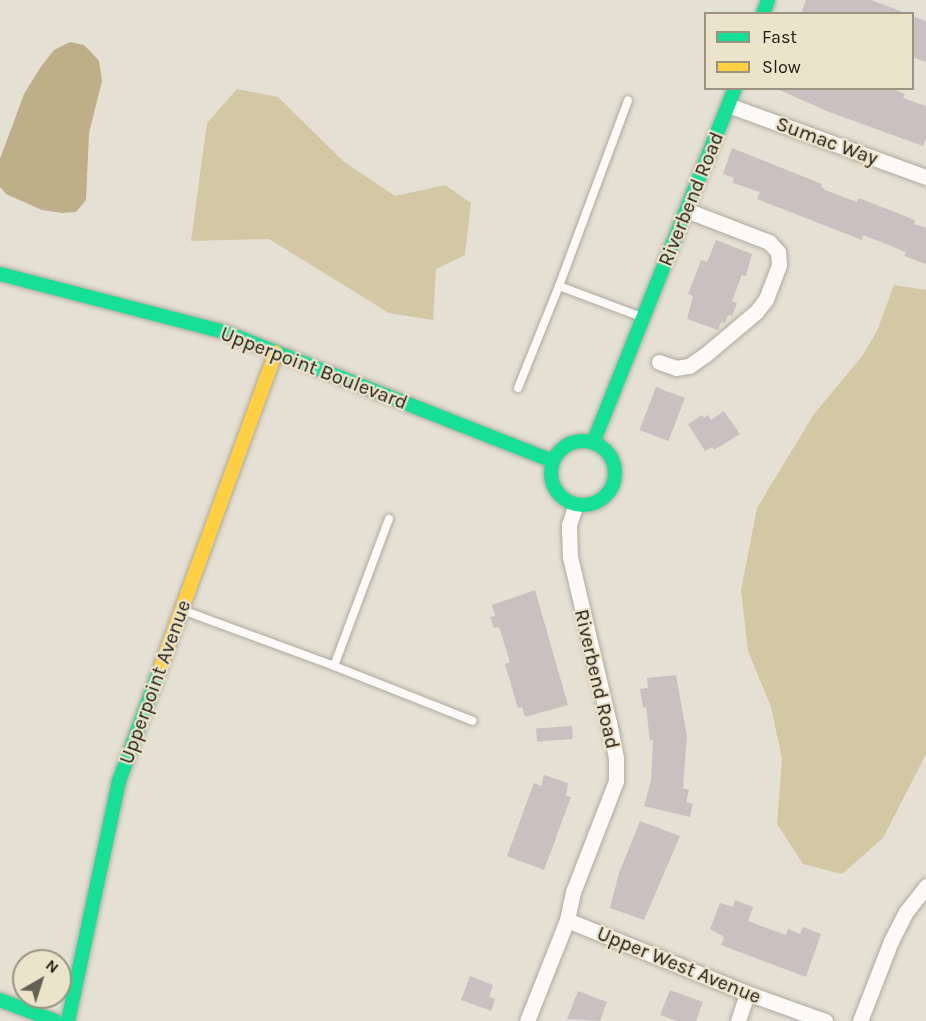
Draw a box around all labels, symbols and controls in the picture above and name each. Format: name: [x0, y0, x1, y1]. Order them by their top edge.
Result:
legend: [704, 12, 914, 90]
text: Fast: [762, 26, 797, 48]
text: Slow: [762, 56, 801, 78]
street label: Sumac Way: [773, 112, 881, 170]
street label: Riverbend Road: [653, 128, 729, 270]
street label: Upperpoint Boulevard: [217, 321, 411, 415]
street label: Upperpoint Avenue: [114, 597, 196, 767]
street label: Riverbend Road: [569, 607, 625, 751]
street label: Upper West Avenue: [593, 921, 765, 1009]
north arrow: [12, 949, 72, 1009]
text: N: [42, 955, 63, 977]

